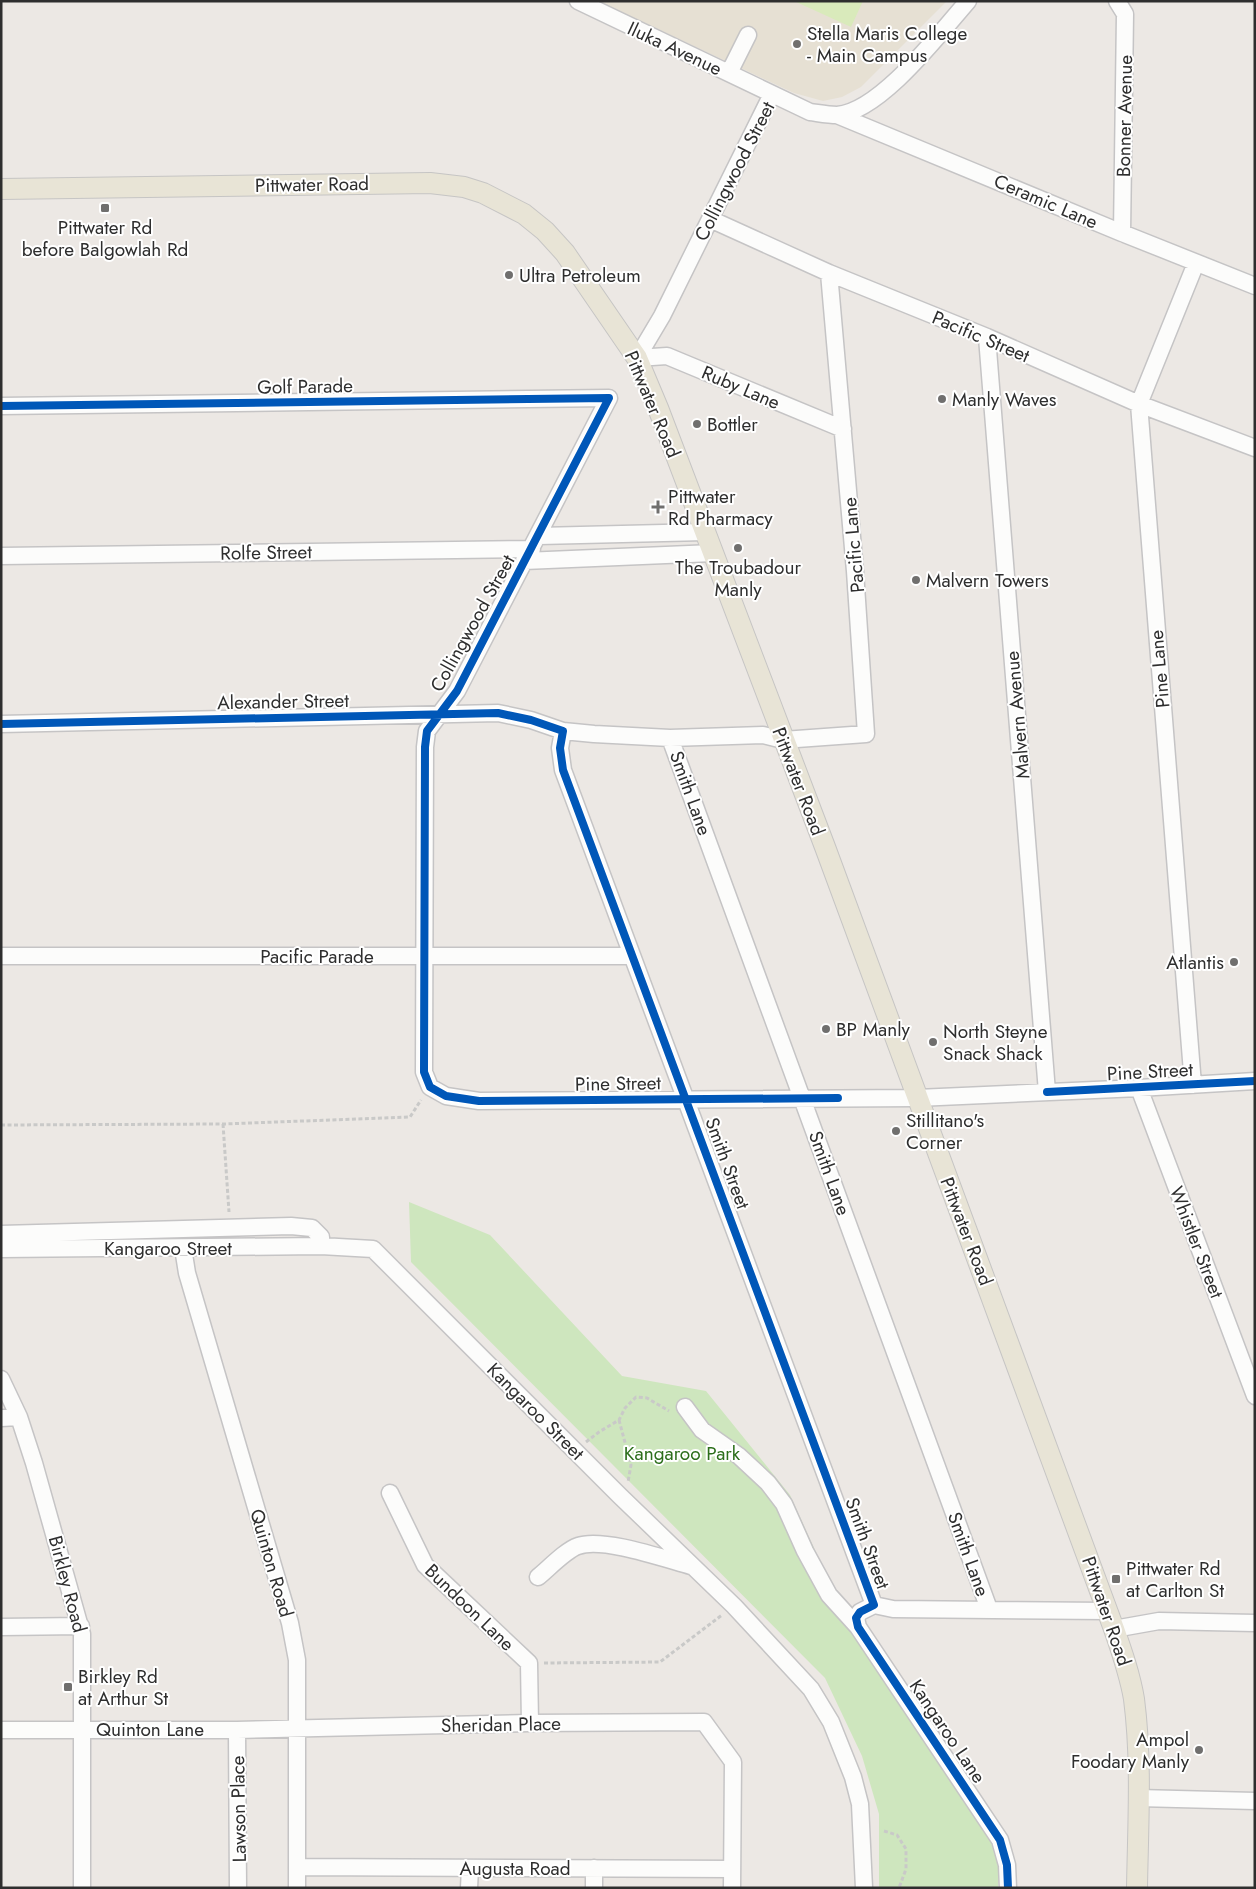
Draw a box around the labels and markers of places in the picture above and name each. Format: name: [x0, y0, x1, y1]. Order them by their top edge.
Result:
place label: Stella Maris College - Main Campus: [807, 20, 967, 69]
marker: Stella Maris College - Main Campus: [791, 38, 803, 50]
marker: Pittwater Rd before Balgowlah Rd: [99, 202, 111, 214]
place label: Pittwater Rd before Balgowlah Rd: [22, 214, 188, 263]
place label: Ultra Petroleum: [519, 262, 641, 289]
marker: Ultra Petroleum: [503, 269, 515, 281]
place label: Manly Waves: [952, 386, 1057, 413]
marker: Manly Waves: [936, 393, 948, 405]
place label: Bottler: [707, 411, 758, 438]
marker: Bottler: [691, 418, 703, 430]
place label: Pittwater Rd Pharmacy: [668, 483, 773, 532]
marker: Pittwater Rd Pharmacy: [652, 501, 664, 513]
marker: The Troubadour Manly: [732, 542, 744, 554]
place label: The Troubadour Manly: [675, 554, 801, 603]
place label: Malvern Towers: [926, 567, 1049, 594]
marker: Malvern Towers: [910, 574, 922, 586]
place label: Atlantis: [1166, 949, 1224, 976]
marker: Atlantis: [1228, 956, 1240, 968]
place label: BP Manly: [836, 1016, 911, 1043]
place label: North Steyne Snack Shack: [943, 1018, 1048, 1067]
marker: BP Manly: [820, 1023, 832, 1035]
marker: North Steyne Snack Shack: [927, 1036, 939, 1048]
place label: Stillitano's Corner: [906, 1107, 985, 1156]
marker: Stillitano's Corner: [890, 1125, 902, 1137]
place label: Pittwater Rd at Carlton St: [1126, 1555, 1224, 1604]
marker: Pittwater Rd at Carlton St: [1110, 1573, 1122, 1585]
place label: Birkley Rd at Arthur St: [78, 1663, 169, 1712]
marker: Birkley Rd at Arthur St: [62, 1681, 74, 1693]
place label: Ampol Foodary Manly: [1071, 1726, 1190, 1775]
marker: Ampol Foodary Manly: [1193, 1744, 1205, 1756]

